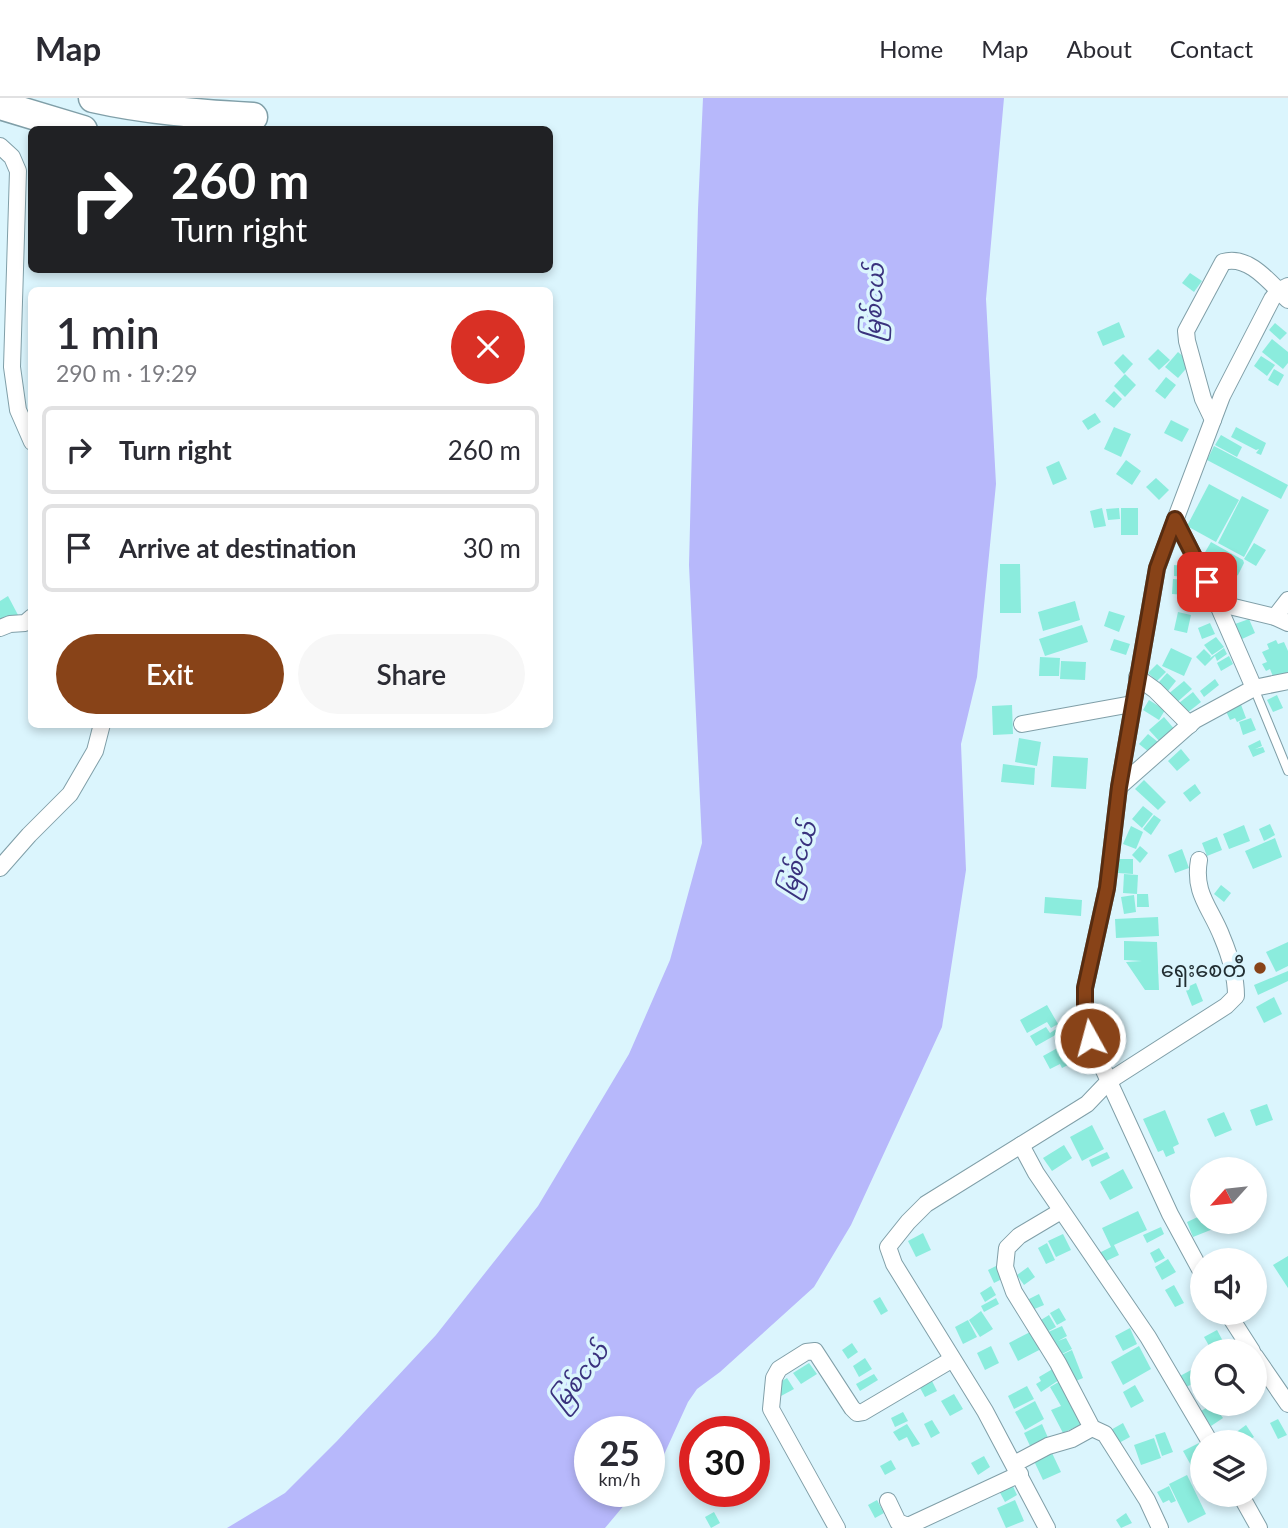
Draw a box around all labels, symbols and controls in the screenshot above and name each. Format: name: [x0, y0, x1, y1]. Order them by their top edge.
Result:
text: Map: [35, 28, 101, 68]
text: Home: [879, 34, 943, 63]
text: Map: [981, 34, 1029, 63]
text: About: [1067, 34, 1132, 63]
text: Contact: [1170, 34, 1253, 63]
text: 260 m: [171, 151, 309, 209]
icon: right: [56, 154, 147, 245]
text: Turn right: [171, 210, 307, 249]
water label: မြစ်ငယ်: [856, 261, 895, 342]
text: 1 min: [56, 308, 160, 358]
button: close: [451, 310, 525, 384]
text: 290 m · 19:29: [56, 359, 198, 387]
icon: right: [60, 431, 98, 469]
text: Turn right: [119, 434, 232, 466]
text: 260 m: [448, 434, 521, 466]
icon: arrive: [60, 529, 98, 567]
text: Arrive at destination: [119, 532, 356, 564]
text: 30 m: [463, 532, 521, 564]
pin: [1177, 552, 1237, 612]
icon: arrive: [1188, 563, 1226, 601]
button: Exit: [56, 634, 284, 714]
button: Share: [298, 634, 525, 714]
water label: မြစ်ငယ်: [771, 816, 828, 902]
place label: ရှေးစေတီ: [1161, 954, 1246, 987]
marker: ရှေးစေတီ: [1252, 960, 1268, 976]
position arrow: [1053, 1001, 1127, 1075]
north arrow: [1190, 1157, 1267, 1234]
map controls: [1190, 1157, 1267, 1507]
button: sound: [1190, 1248, 1267, 1325]
water label: မြစ်ငယ်: [543, 1335, 620, 1419]
button: search: [1190, 1339, 1267, 1416]
speed limit sign: 30: [679, 1416, 770, 1507]
button: layers: [1190, 1430, 1267, 1507]
text: 25: [599, 1431, 640, 1473]
text: km/h: [598, 1468, 641, 1490]

